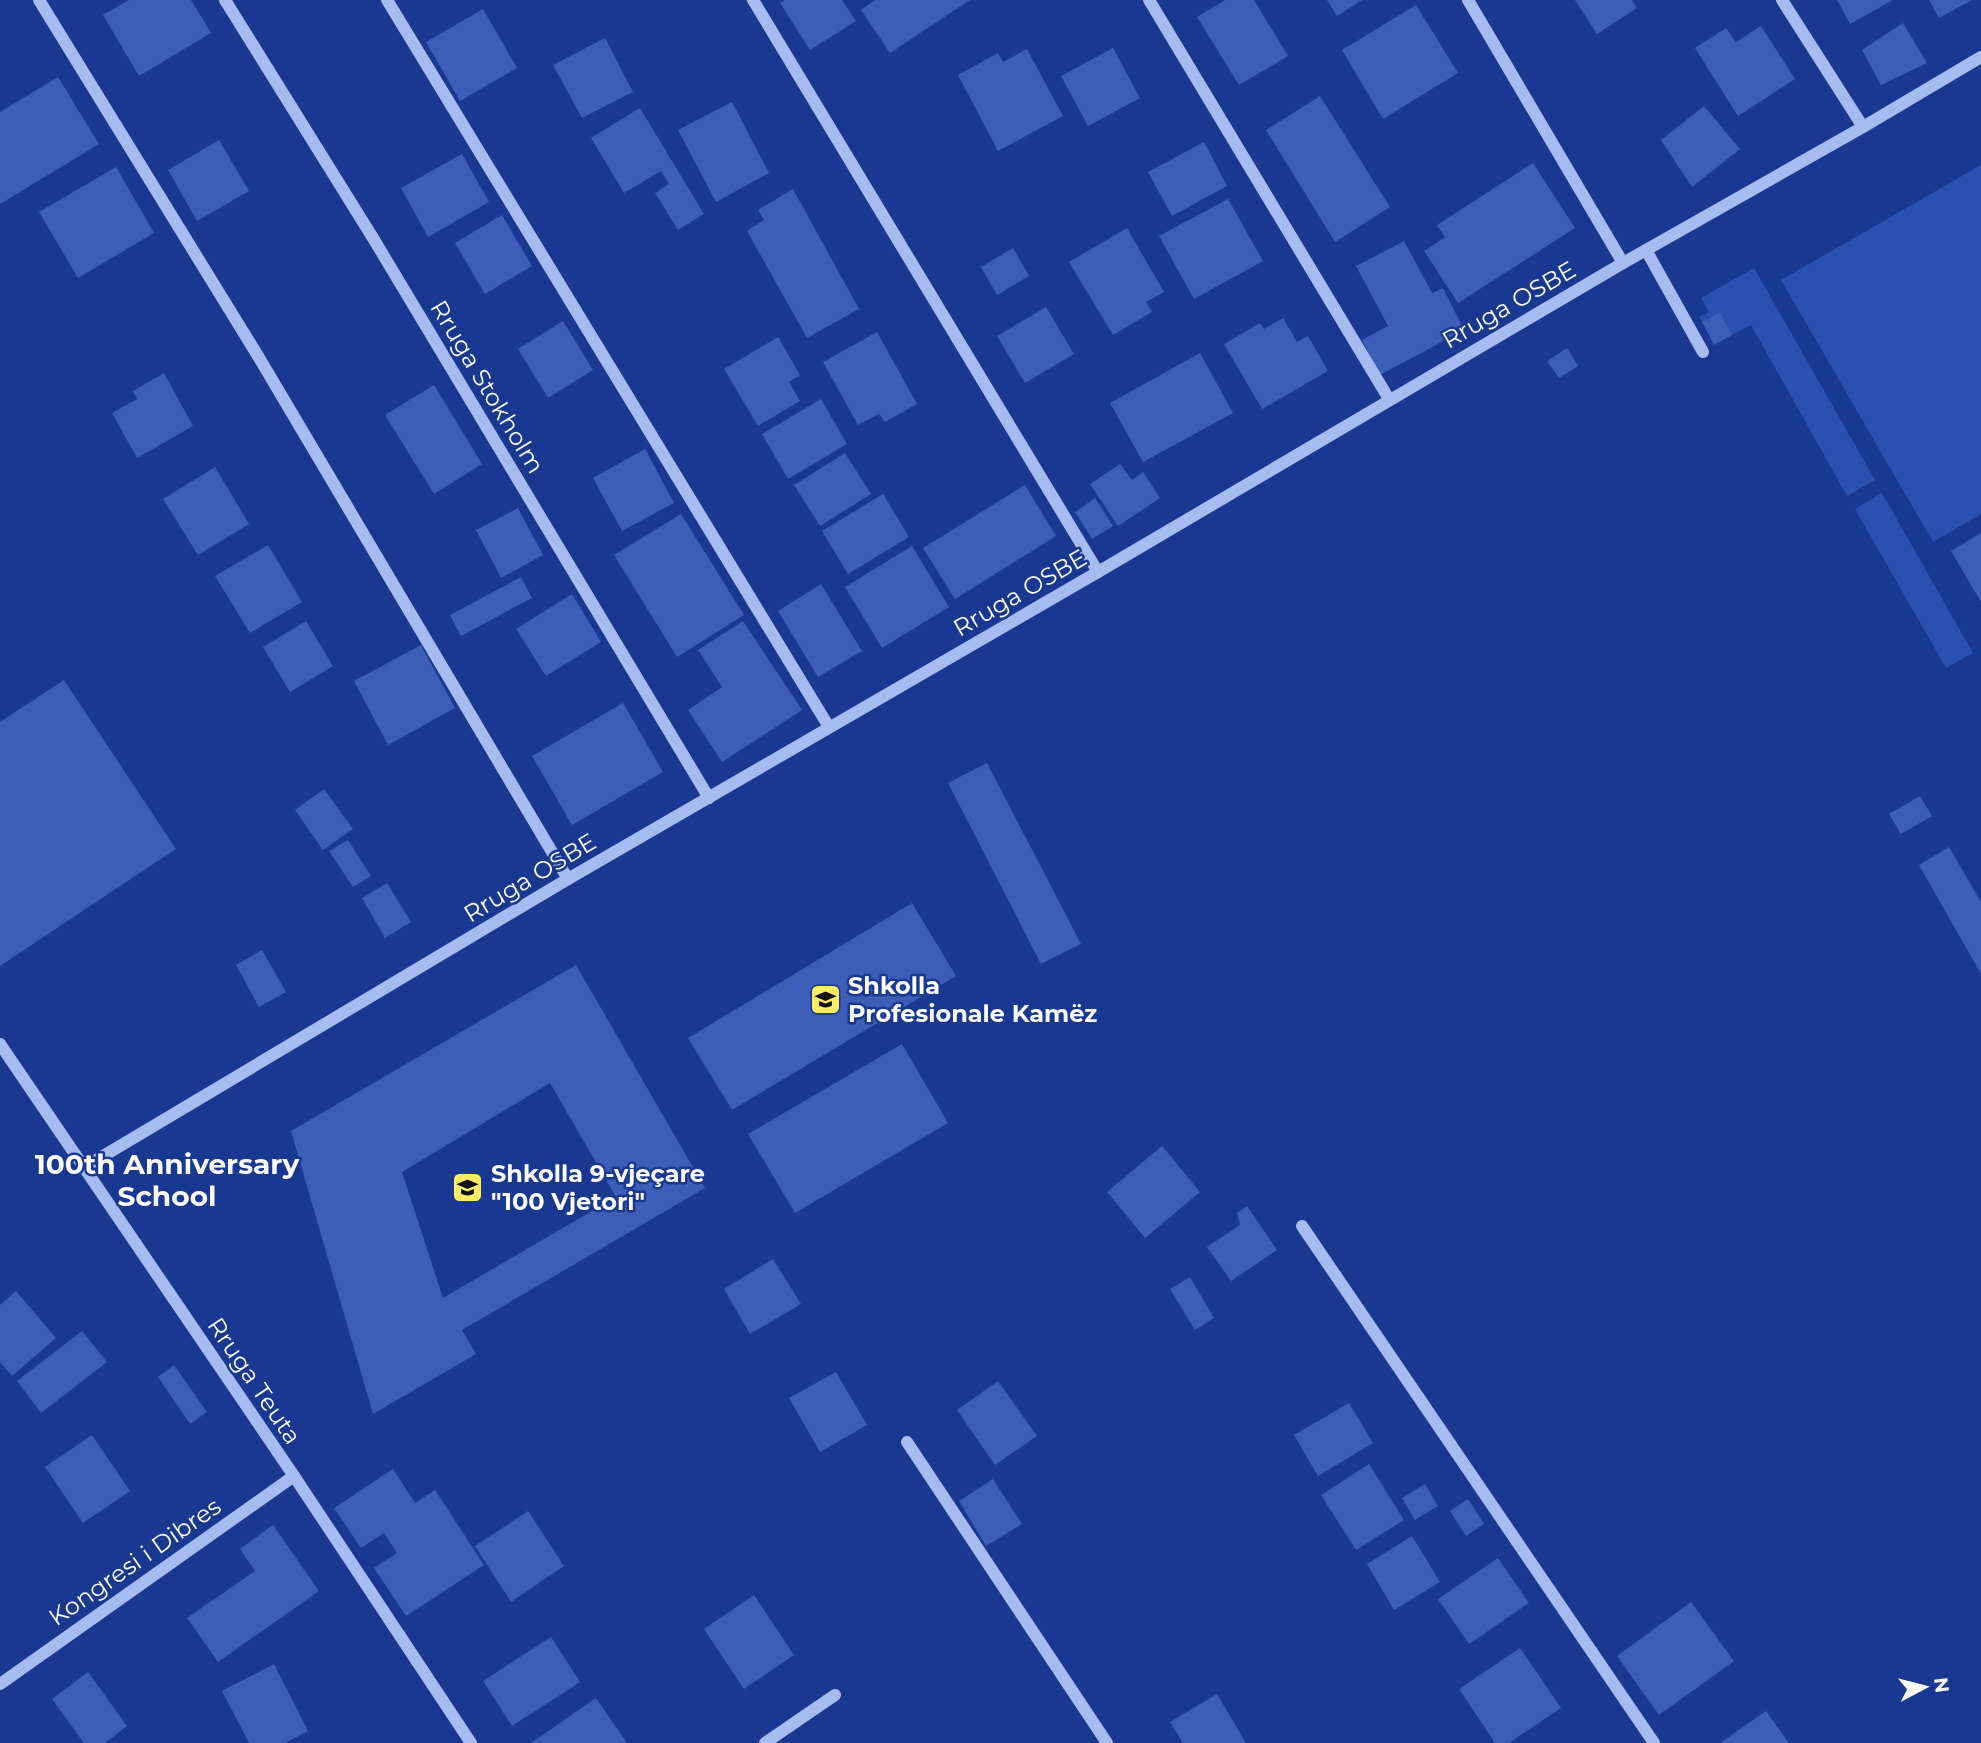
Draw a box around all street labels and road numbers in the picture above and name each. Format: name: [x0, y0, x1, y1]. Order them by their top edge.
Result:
street label: Rruga OSBE: [1437, 255, 1581, 354]
street label: Rruga Stokholm: [424, 295, 550, 478]
street label: Rruga OSBE: [948, 543, 1092, 642]
street label: Rruga OSBE: [458, 827, 601, 928]
street label: Rruga Teuta: [201, 1312, 307, 1450]
street label: Kongresi i Dibres: [43, 1491, 226, 1632]

